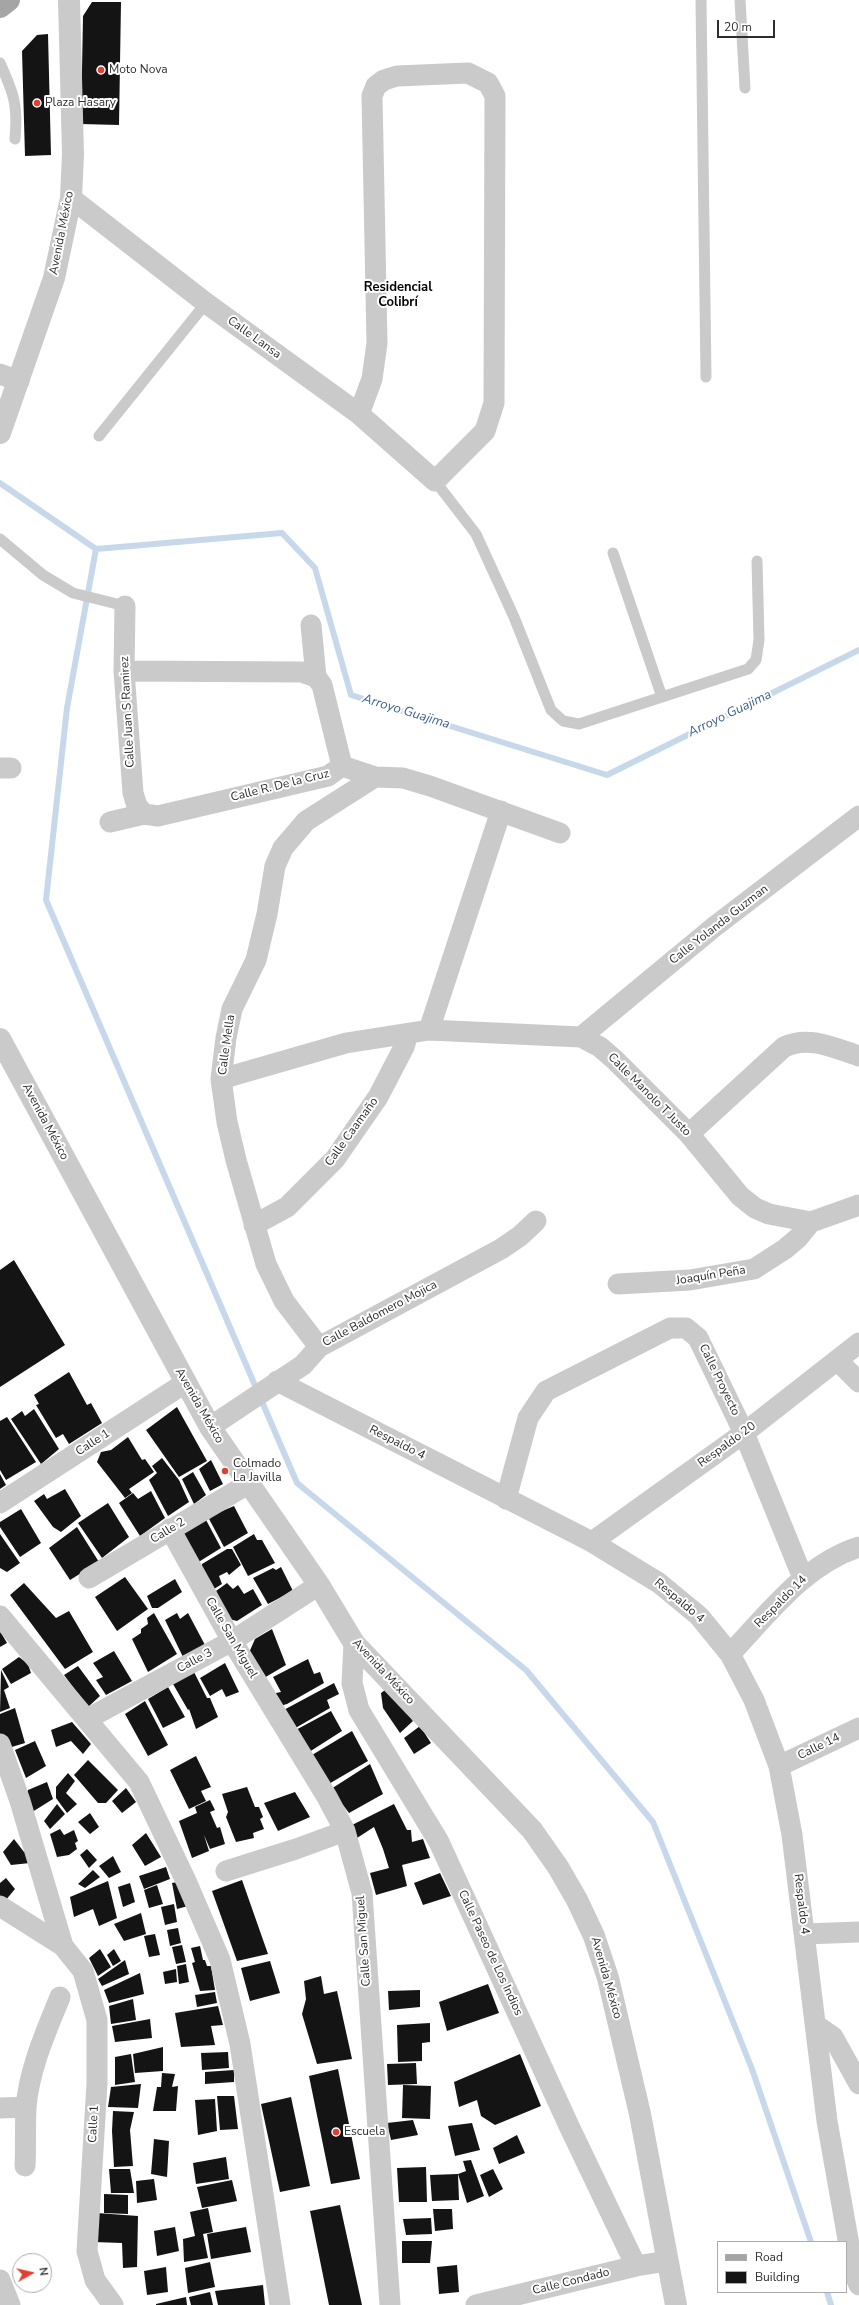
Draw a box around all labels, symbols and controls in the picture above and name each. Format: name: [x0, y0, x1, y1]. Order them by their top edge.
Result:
scale bar: [719, 12, 777, 38]
text: 20 m: [724, 19, 752, 35]
place label: Moto Nova: [109, 63, 168, 77]
marker: Moto Nova: [96, 65, 106, 75]
place label: Plaza Hasary: [45, 96, 116, 110]
marker: Plaza Hasary: [32, 98, 42, 108]
street label: Avenida México: [47, 190, 77, 276]
district label: Residencial Colibrí: [364, 280, 432, 311]
street label: Calle Lansa: [224, 314, 284, 362]
street label: Calle Juan S Ramirez: [118, 656, 138, 768]
water label: Arroyo Guajima: [686, 687, 774, 741]
water label: Arroyo Guajima: [360, 691, 452, 733]
street label: Calle R. De la Cruz: [229, 767, 331, 805]
street label: Calle Yolanda Guzman: [667, 882, 771, 968]
street label: Calle Mella: [216, 1014, 238, 1076]
street label: Calle Manolo T Justo: [604, 1050, 694, 1140]
street label: Avenida México: [19, 1081, 71, 1163]
street label: Calle Caamaño: [322, 1095, 382, 1169]
street label: Joaquín Peña: [675, 1263, 747, 1289]
street label: Calle Baldomero Mojica: [320, 1278, 440, 1350]
street label: Calle Proyecto: [695, 1342, 743, 1418]
street label: Avenida México: [172, 1366, 226, 1446]
street label: Respaldo 20: [695, 1419, 759, 1471]
street label: Respaldo 4: [367, 1423, 427, 1463]
street label: Calle 1: [73, 1427, 113, 1459]
place label: Colmado La Javilla: [233, 1457, 282, 1485]
marker: Colmado La Javilla: [220, 1466, 230, 1476]
street label: Calle 2: [148, 1515, 188, 1547]
street label: Respaldo 14: [752, 1573, 810, 1631]
street label: Respaldo 4: [651, 1576, 707, 1626]
street label: Calle San Miguel: [202, 1595, 260, 1681]
street label: Avenida México: [349, 1636, 417, 1708]
street label: Calle 3: [175, 1646, 215, 1676]
street label: Calle 14: [796, 1731, 842, 1763]
street label: Respaldo 4: [790, 1873, 812, 1935]
street label: Calle Paseo de Los Indios: [455, 1888, 525, 2018]
street label: Calle San Miguel: [354, 1895, 374, 1987]
street label: Avenida México: [587, 1935, 625, 2021]
street label: Calle 1: [86, 2105, 102, 2143]
place label: Escuela: [344, 2125, 385, 2139]
marker: Escuela: [331, 2127, 341, 2137]
legend: [717, 2241, 847, 2293]
text: Road: [755, 2249, 783, 2265]
north arrow: [12, 2253, 52, 2293]
street label: Calle Condado: [531, 2265, 611, 2299]
text: N: [35, 2266, 51, 2277]
text: Building: [755, 2269, 800, 2285]

